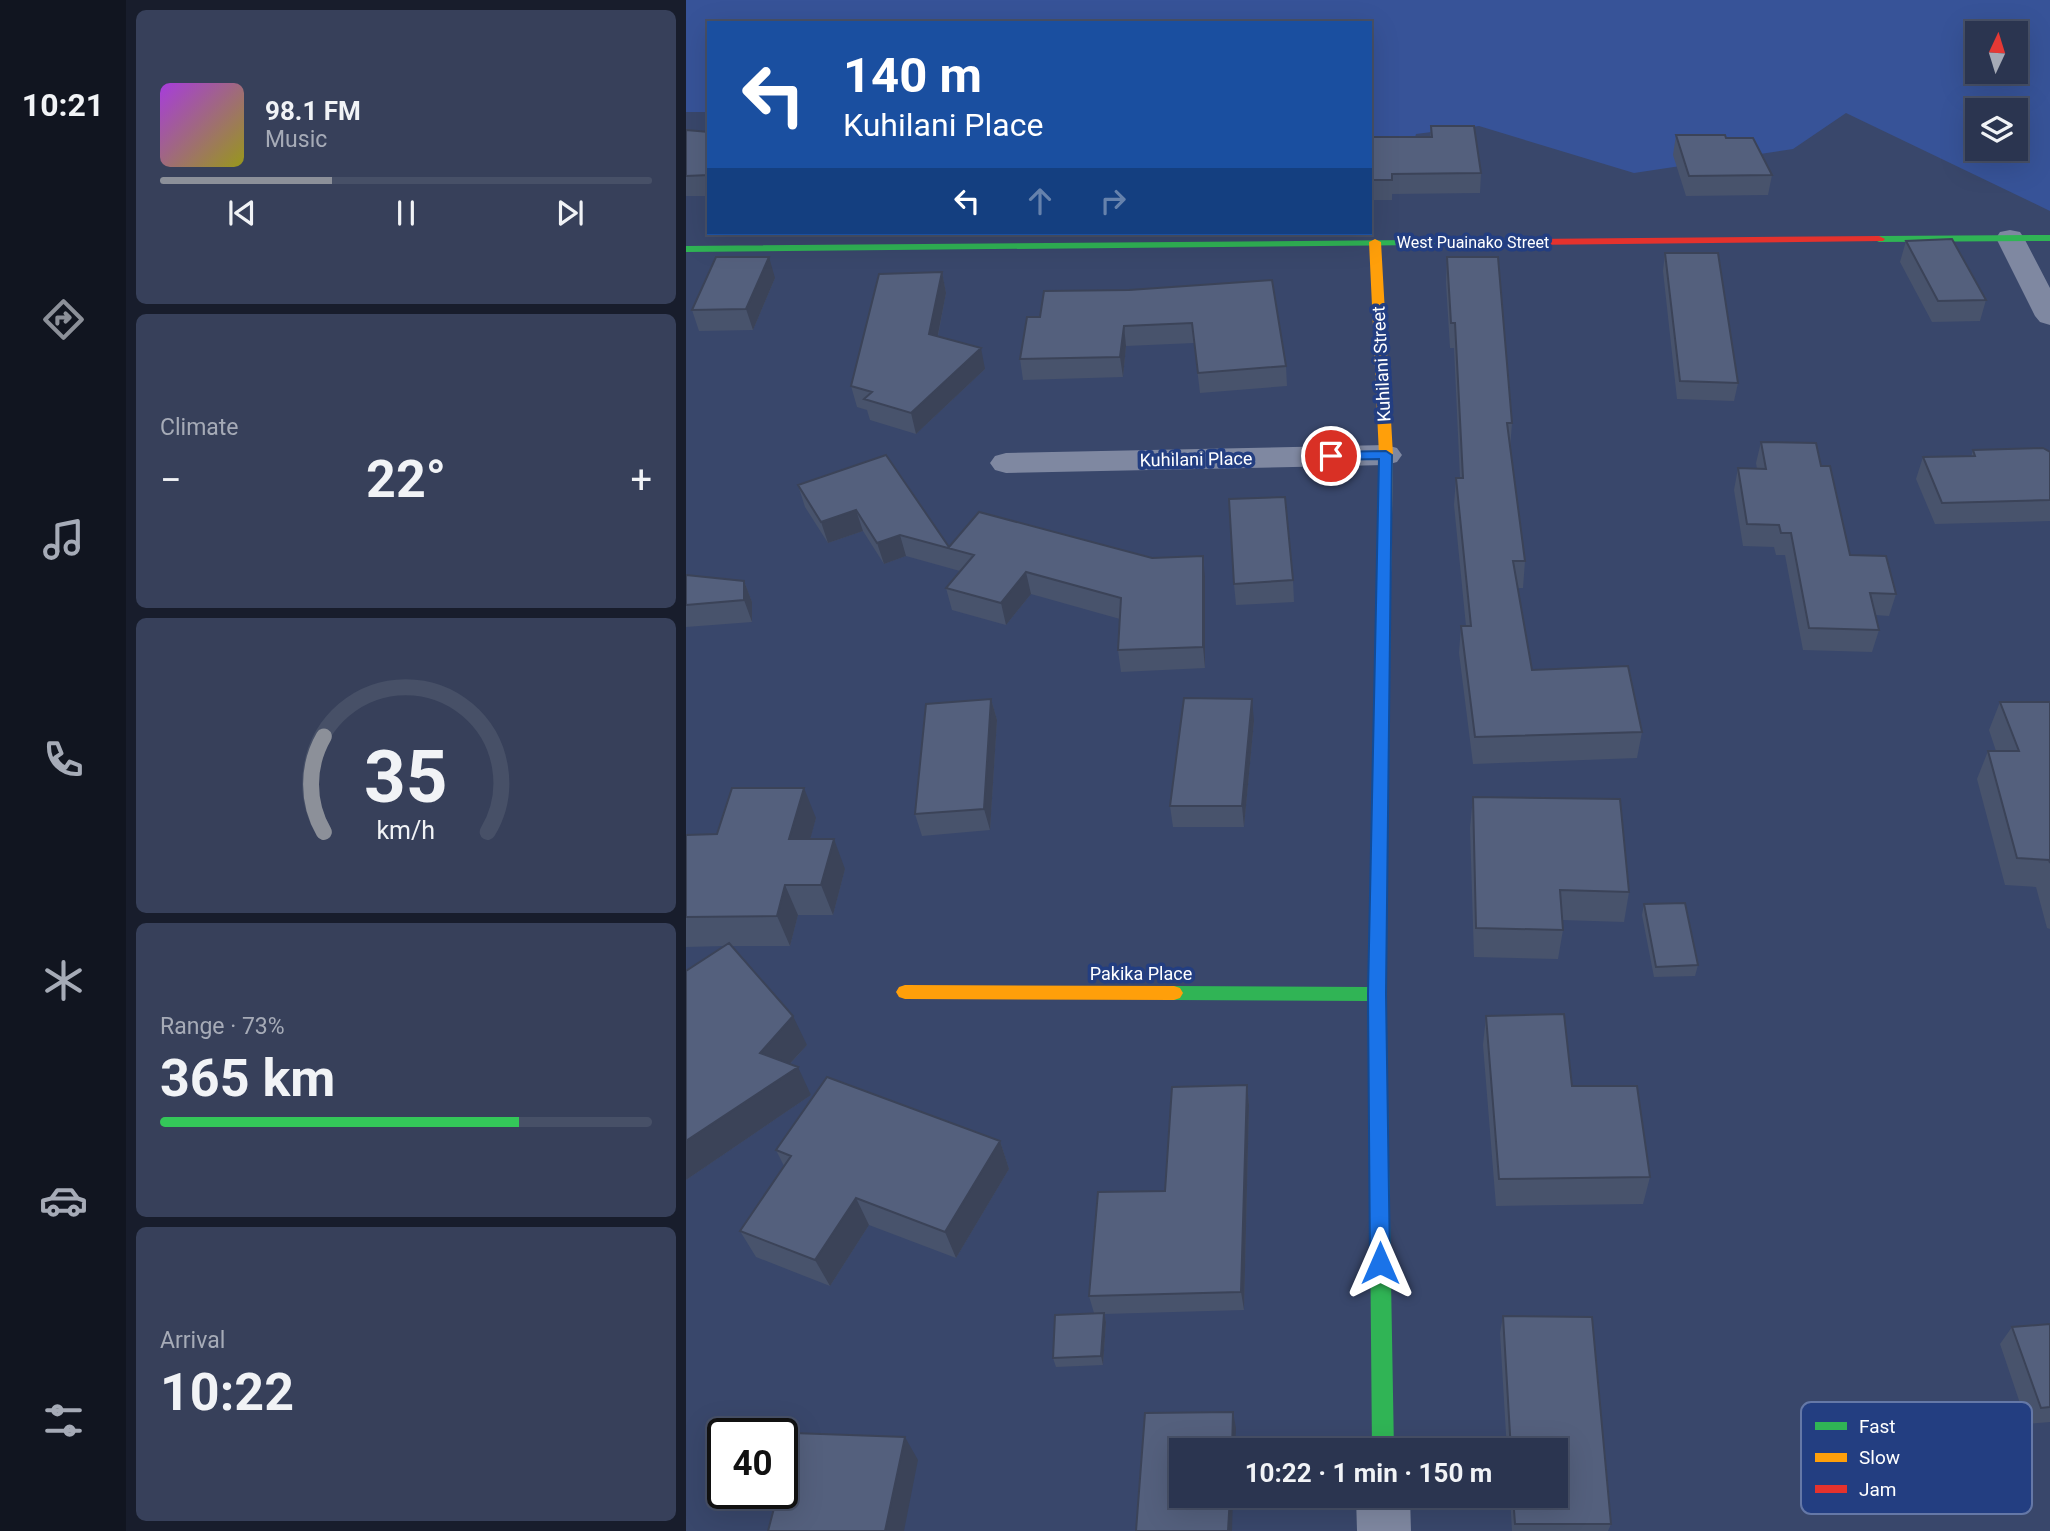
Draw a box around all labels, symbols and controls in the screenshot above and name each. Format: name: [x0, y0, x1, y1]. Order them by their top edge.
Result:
north arrow: [1965, 21, 2028, 84]
map controls: [1965, 21, 2028, 161]
text: 140 m: [843, 47, 982, 104]
icon: left: [728, 49, 819, 140]
text: 10:21: [22, 86, 104, 124]
text: 98.1 FM: [265, 96, 361, 126]
button: layers: [1965, 98, 2028, 161]
text: Kuhilani Place: [843, 106, 1043, 144]
text: Music: [265, 126, 327, 153]
icon: left: [948, 182, 986, 220]
icon: ahead: [1021, 182, 1059, 220]
icon: right: [1094, 182, 1132, 220]
icon: previous: [223, 194, 261, 232]
icon: pause: [387, 194, 425, 232]
icon: next: [551, 194, 589, 232]
street label: West Puainako Street: [1397, 233, 1549, 252]
icon: directions: [39, 295, 88, 344]
street label: Kuhilani Street: [1367, 306, 1395, 422]
text: Climate: [160, 414, 239, 441]
pin: [1301, 426, 1361, 486]
icon: arrive: [1312, 437, 1350, 475]
street label: Kuhilani Place: [1139, 448, 1253, 470]
text: 22°: [366, 449, 446, 510]
text: −: [160, 458, 182, 502]
text: +: [630, 458, 652, 502]
icon: music: [39, 515, 88, 564]
text: 35: [364, 734, 448, 820]
icon: phone: [39, 735, 88, 784]
text: km/h: [377, 815, 435, 844]
icon: climate: [39, 956, 88, 1005]
street label: Pakika Place: [1090, 963, 1192, 984]
text: Range · 73%: [160, 1013, 285, 1040]
text: 365 km: [160, 1048, 335, 1109]
icon: car: [39, 1176, 88, 1225]
position arrow: [1343, 1226, 1417, 1300]
text: Arrival: [160, 1327, 225, 1354]
text: 10:22: [160, 1362, 294, 1423]
icon: filters: [39, 1396, 88, 1445]
legend: [1801, 1402, 2032, 1514]
text: Fast: [1859, 1415, 1896, 1438]
speed limit sign: 40: [707, 1418, 798, 1509]
text: Slow: [1859, 1446, 1900, 1469]
text: 10:22 · 1 min · 150 m: [1245, 1458, 1492, 1488]
text: Jam: [1859, 1478, 1896, 1501]

